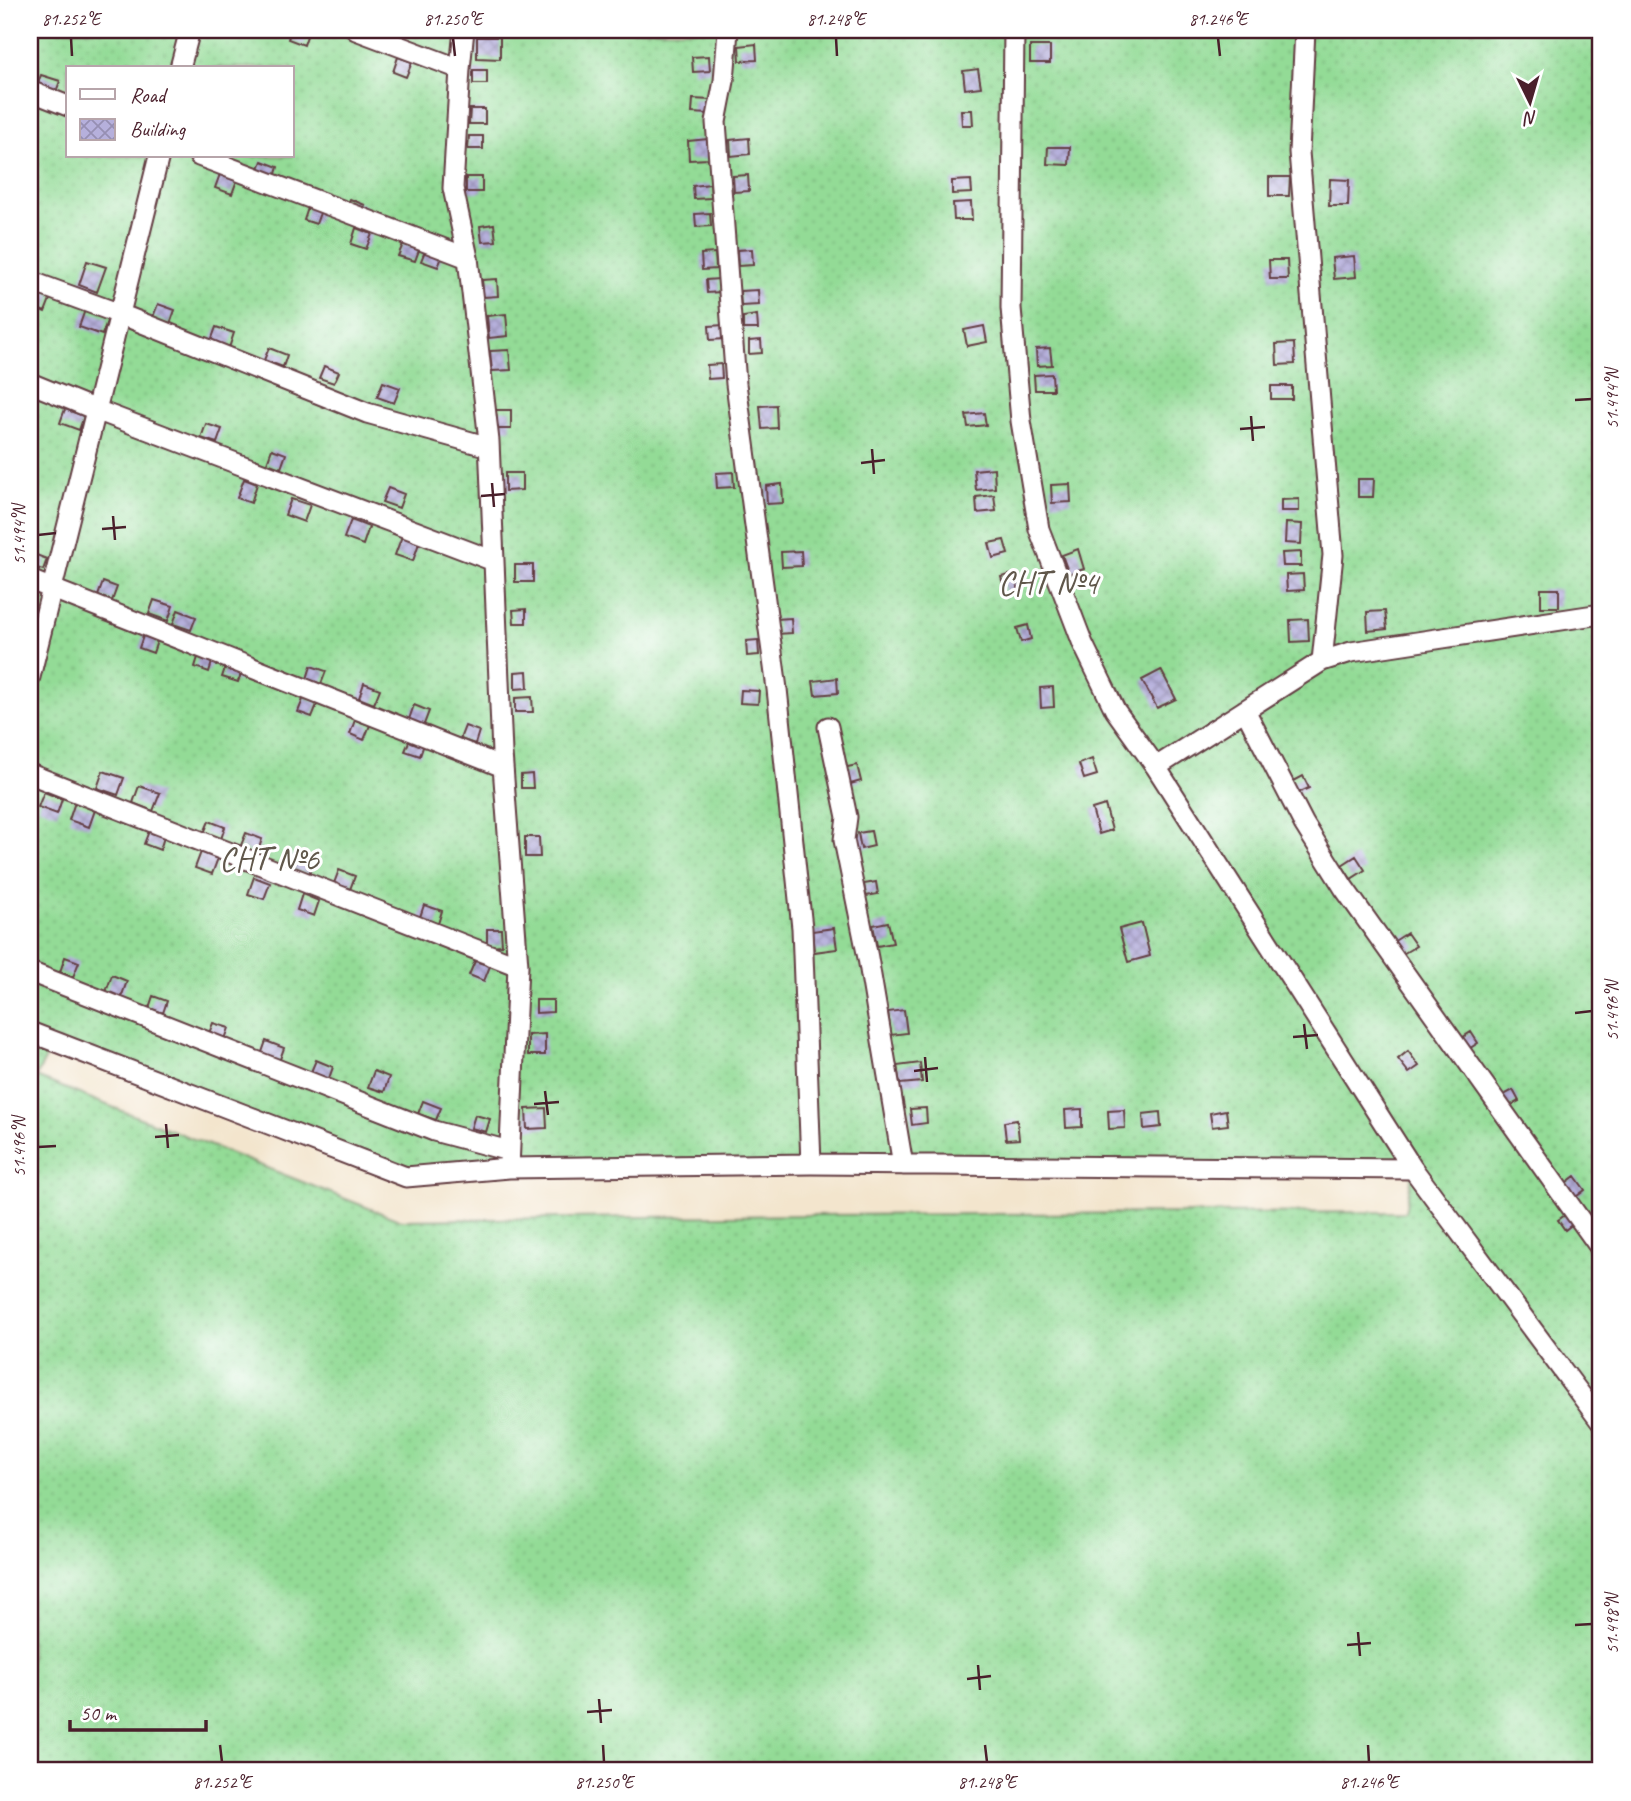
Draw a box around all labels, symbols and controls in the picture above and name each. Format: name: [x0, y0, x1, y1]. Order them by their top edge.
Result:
text: 81.252°E: [42, 8, 103, 30]
text: 81.250°E: [424, 8, 485, 30]
text: 81.248°E: [807, 8, 868, 30]
text: 81.246°E: [1189, 8, 1250, 30]
legend: [66, 66, 294, 158]
north arrow: [1494, 66, 1564, 136]
text: Road: [130, 82, 169, 108]
text: N: [1521, 105, 1538, 131]
text: Building: [130, 116, 187, 142]
text: 51.494°N: [1601, 366, 1623, 429]
text: 51.494°N: [8, 502, 30, 565]
park label: СНТ №4: [998, 562, 1101, 604]
park label: СНТ №6: [219, 838, 320, 880]
text: 51.496°N: [1601, 978, 1623, 1041]
text: 51.496°N: [8, 1114, 30, 1177]
text: 51.498°N: [1601, 1591, 1623, 1654]
scale bar: [70, 1689, 206, 1733]
text: 50 m: [80, 1700, 118, 1726]
text: 81.252°E: [193, 1771, 254, 1793]
text: 81.250°E: [575, 1771, 636, 1793]
text: 81.248°E: [958, 1771, 1019, 1793]
text: 81.246°E: [1340, 1771, 1401, 1793]

